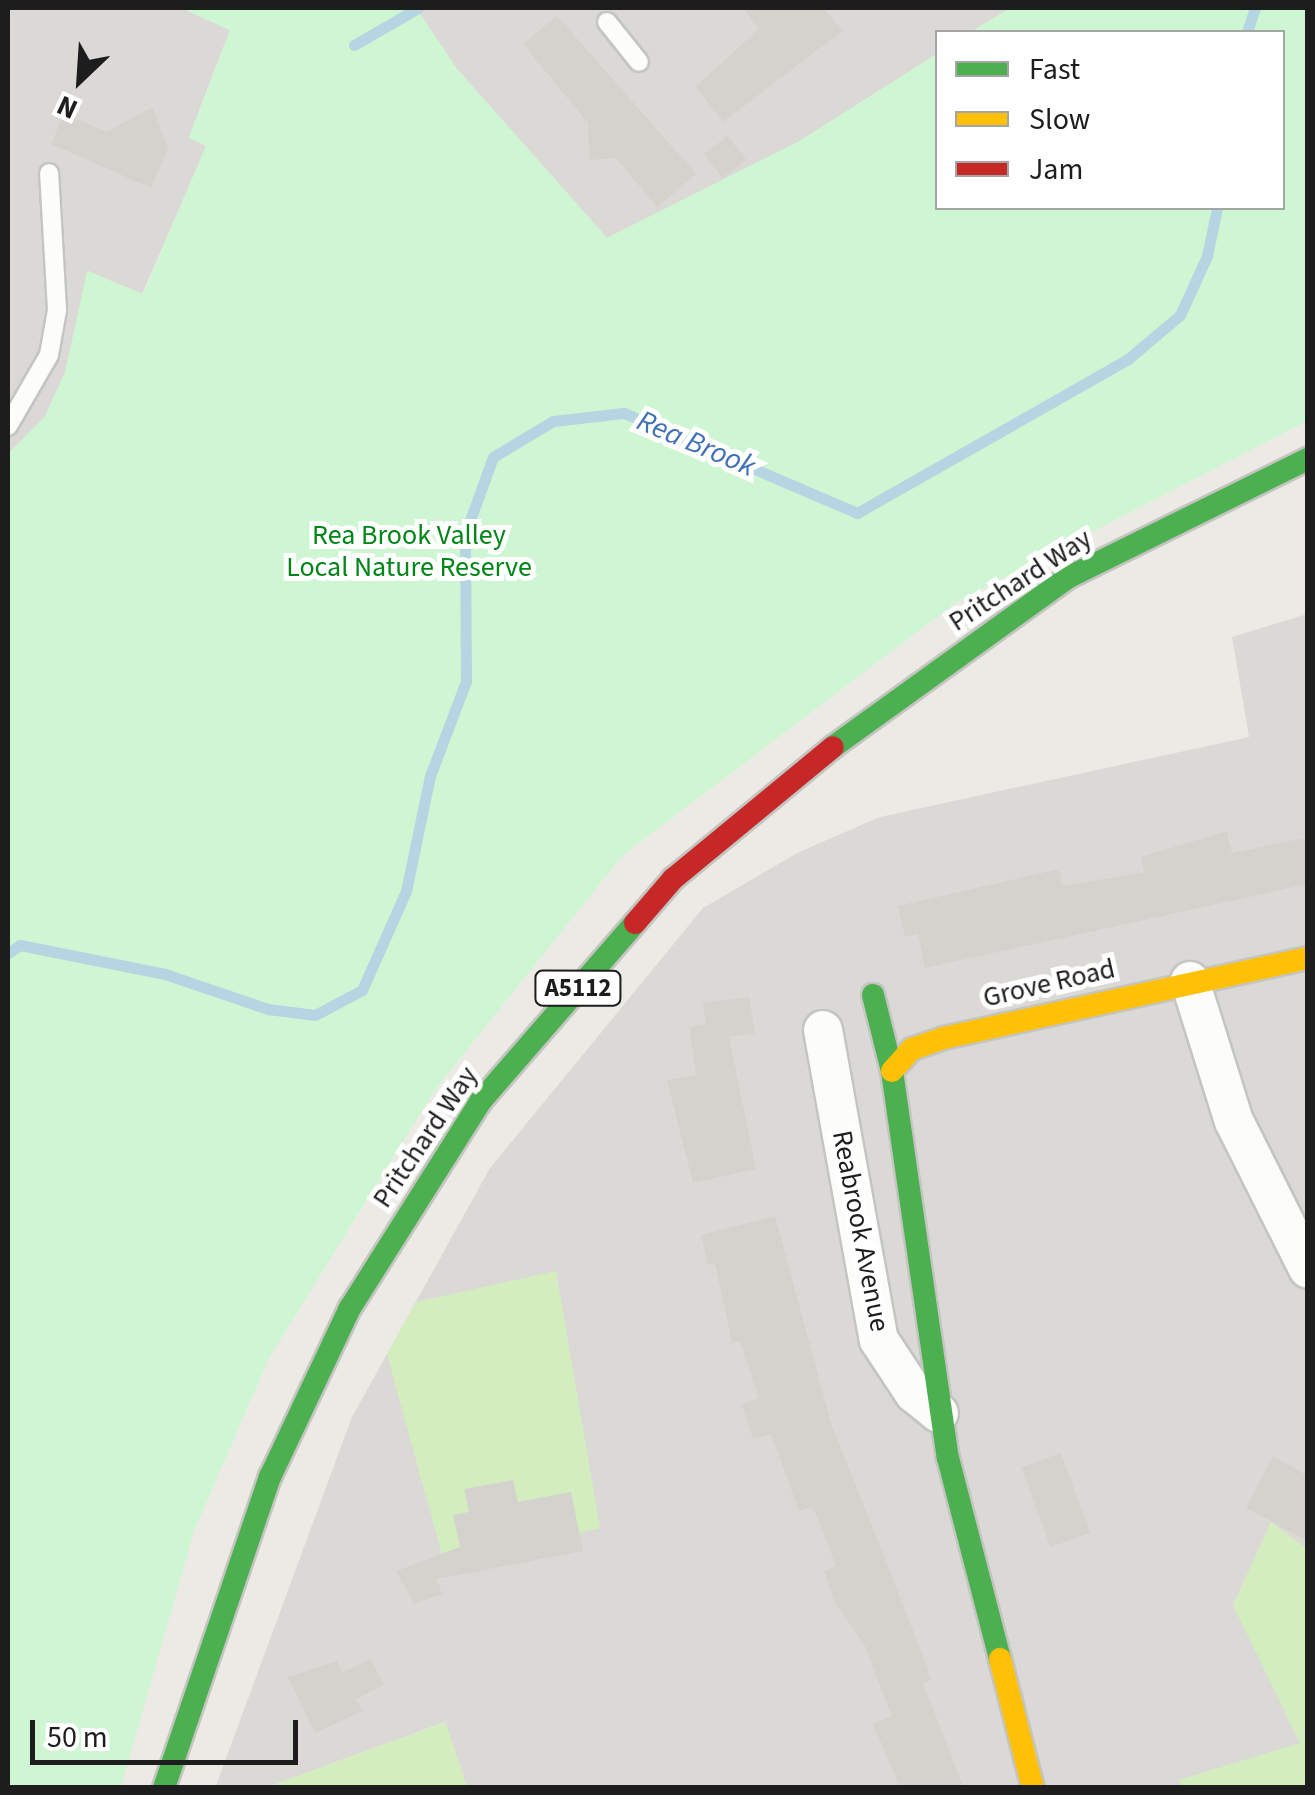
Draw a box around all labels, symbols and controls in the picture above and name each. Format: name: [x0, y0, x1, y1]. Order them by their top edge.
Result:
north arrow: [30, 30, 130, 130]
legend: [935, 30, 1285, 210]
text: Fast: [1029, 48, 1080, 91]
text: N: [50, 85, 84, 129]
text: Slow: [1029, 98, 1090, 141]
text: Jam: [1029, 148, 1083, 191]
water label: Rea Brook: [631, 403, 761, 485]
park label: Rea Brook Valley Local Nature Reserve: [286, 518, 532, 584]
street label: Pritchard Way: [943, 522, 1097, 638]
street label: Grove Road: [980, 952, 1118, 1014]
road number: A5112: [533, 968, 623, 1008]
street label: Pritchard Way: [366, 1060, 484, 1214]
street label: Reabrook Avenue: [825, 1128, 897, 1334]
scale bar: [35, 1700, 302, 1762]
text: 50 m: [47, 1716, 108, 1759]

